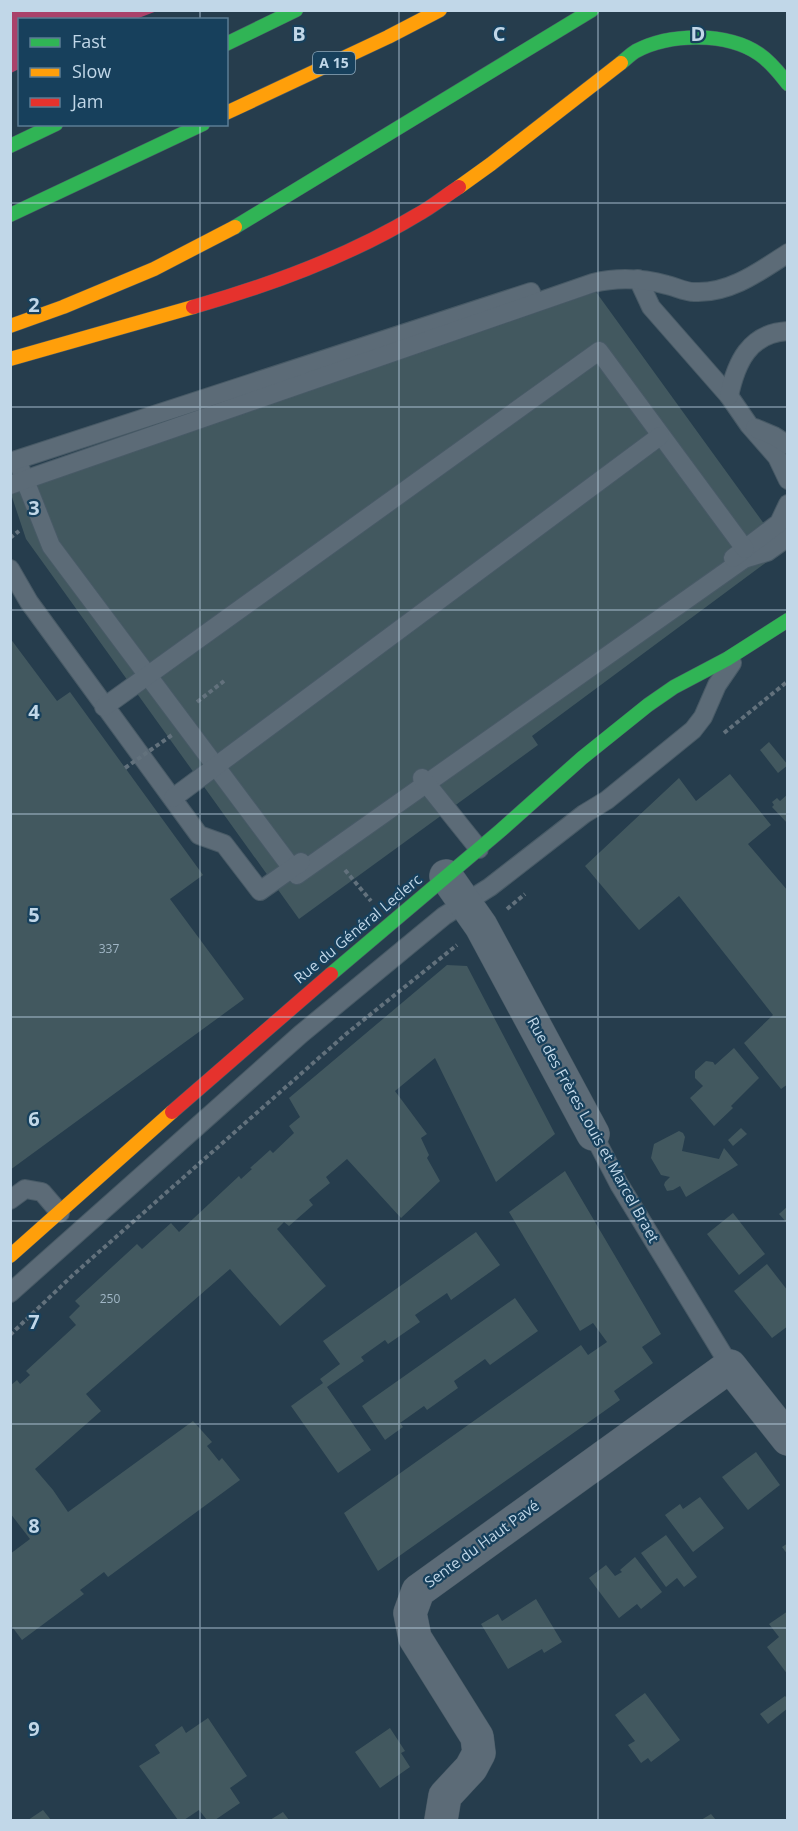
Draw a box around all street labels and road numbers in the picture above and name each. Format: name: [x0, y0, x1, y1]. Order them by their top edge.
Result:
road number: A 15: [313, 52, 355, 74]
street label: Rue du Général Leclerc: [289, 869, 425, 988]
street label: Rue des Frères Louis et Marcel Braet: [523, 1013, 664, 1246]
street label: Sente du Haut Pavé: [420, 1495, 543, 1592]

